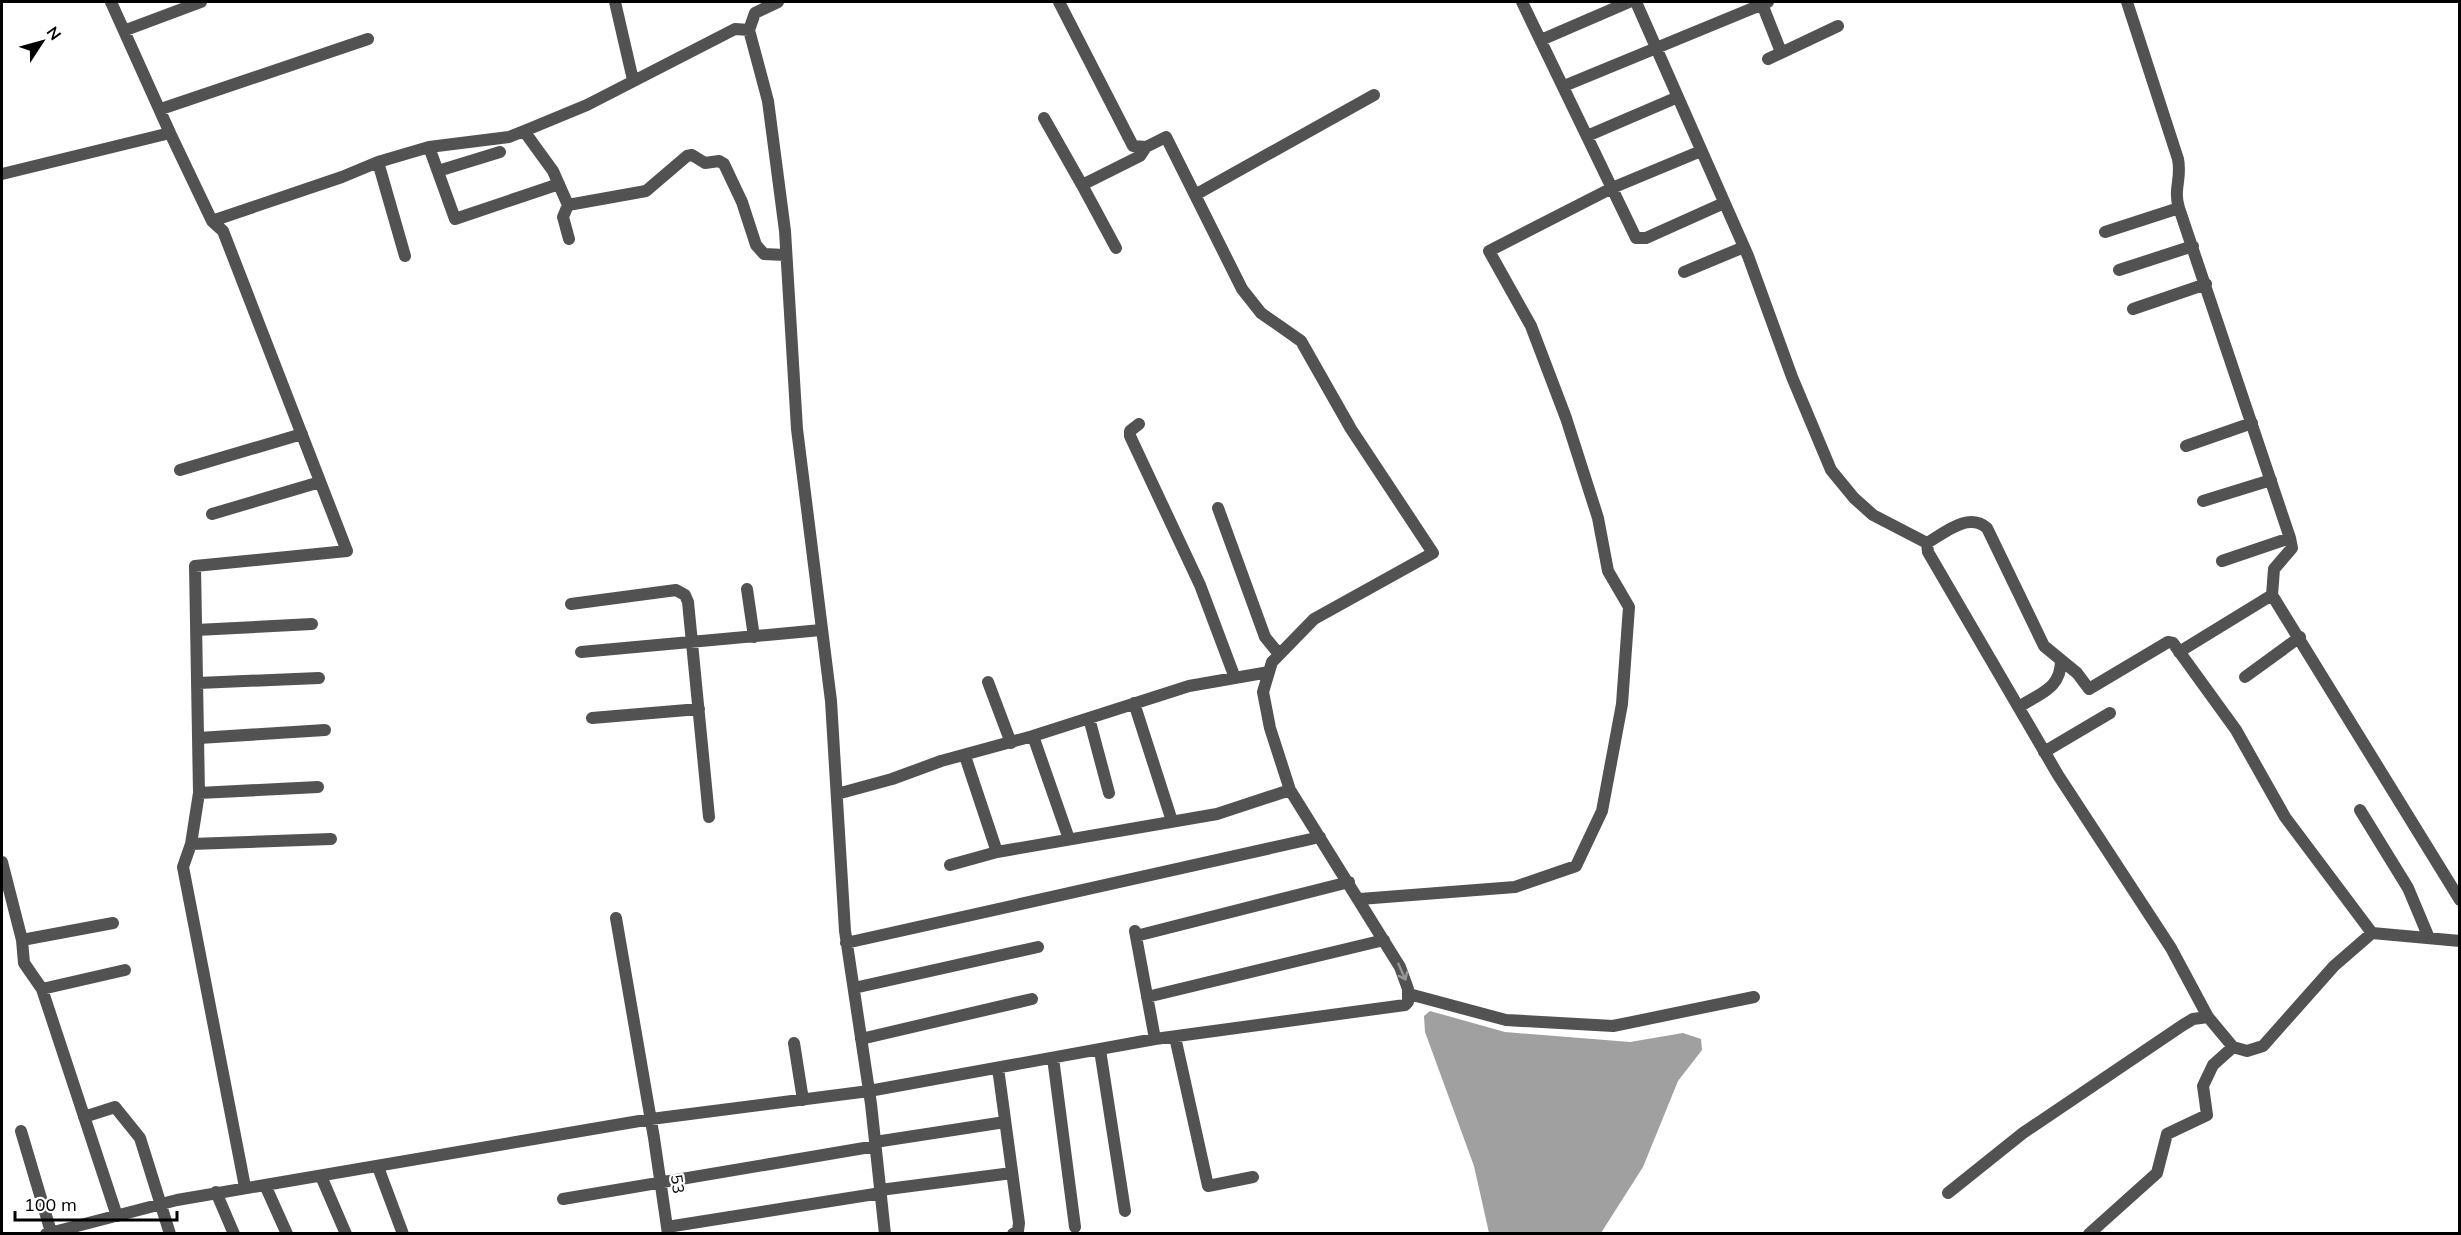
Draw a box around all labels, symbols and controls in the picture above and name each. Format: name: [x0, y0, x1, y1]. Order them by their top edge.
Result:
north arrow: [12, 12, 72, 72]
text: N: [42, 22, 66, 44]
one-way arrow: [1397, 963, 1408, 981]
street label: 53: [667, 1173, 689, 1195]
scale bar: [15, 1184, 177, 1222]
text: 100 m: [24, 1193, 77, 1216]

